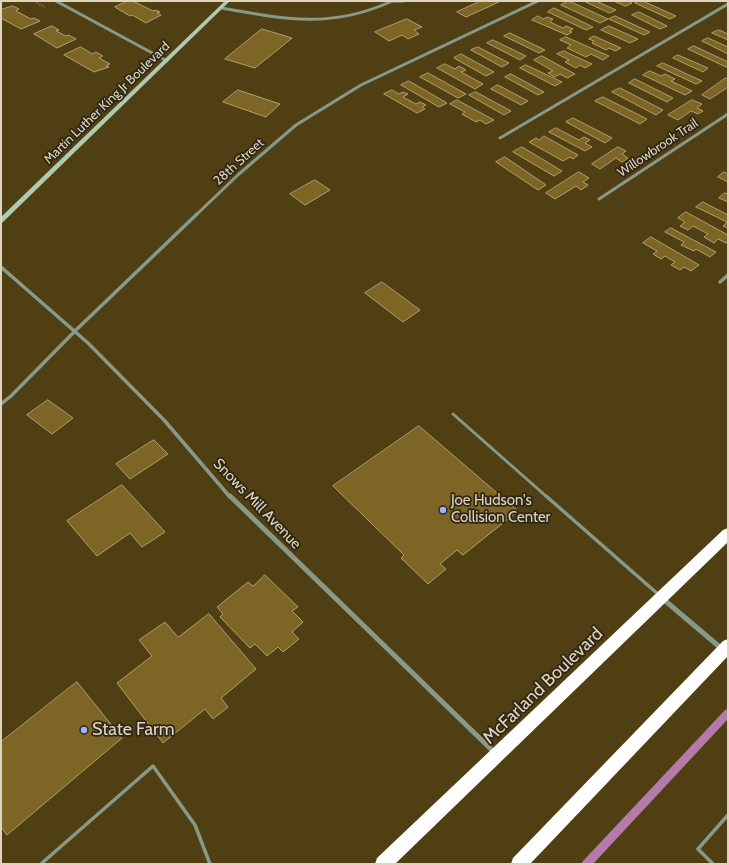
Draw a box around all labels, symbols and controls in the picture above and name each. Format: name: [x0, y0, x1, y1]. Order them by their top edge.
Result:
street label: Martin Luther King Jr Boulevard: [41, 39, 173, 167]
street label: Willowbrook Trail: [615, 115, 701, 181]
street label: 28th Street: [211, 135, 267, 189]
street label: Snows Mill Avenue: [209, 455, 305, 553]
place label: Joe Hudson's Collision Center: [451, 492, 550, 527]
marker: Joe Hudson's Collision Center: [438, 505, 448, 515]
street label: McFarland Boulevard: [479, 623, 607, 749]
place label: State Farm: [92, 719, 175, 741]
marker: State Farm: [79, 725, 89, 735]

